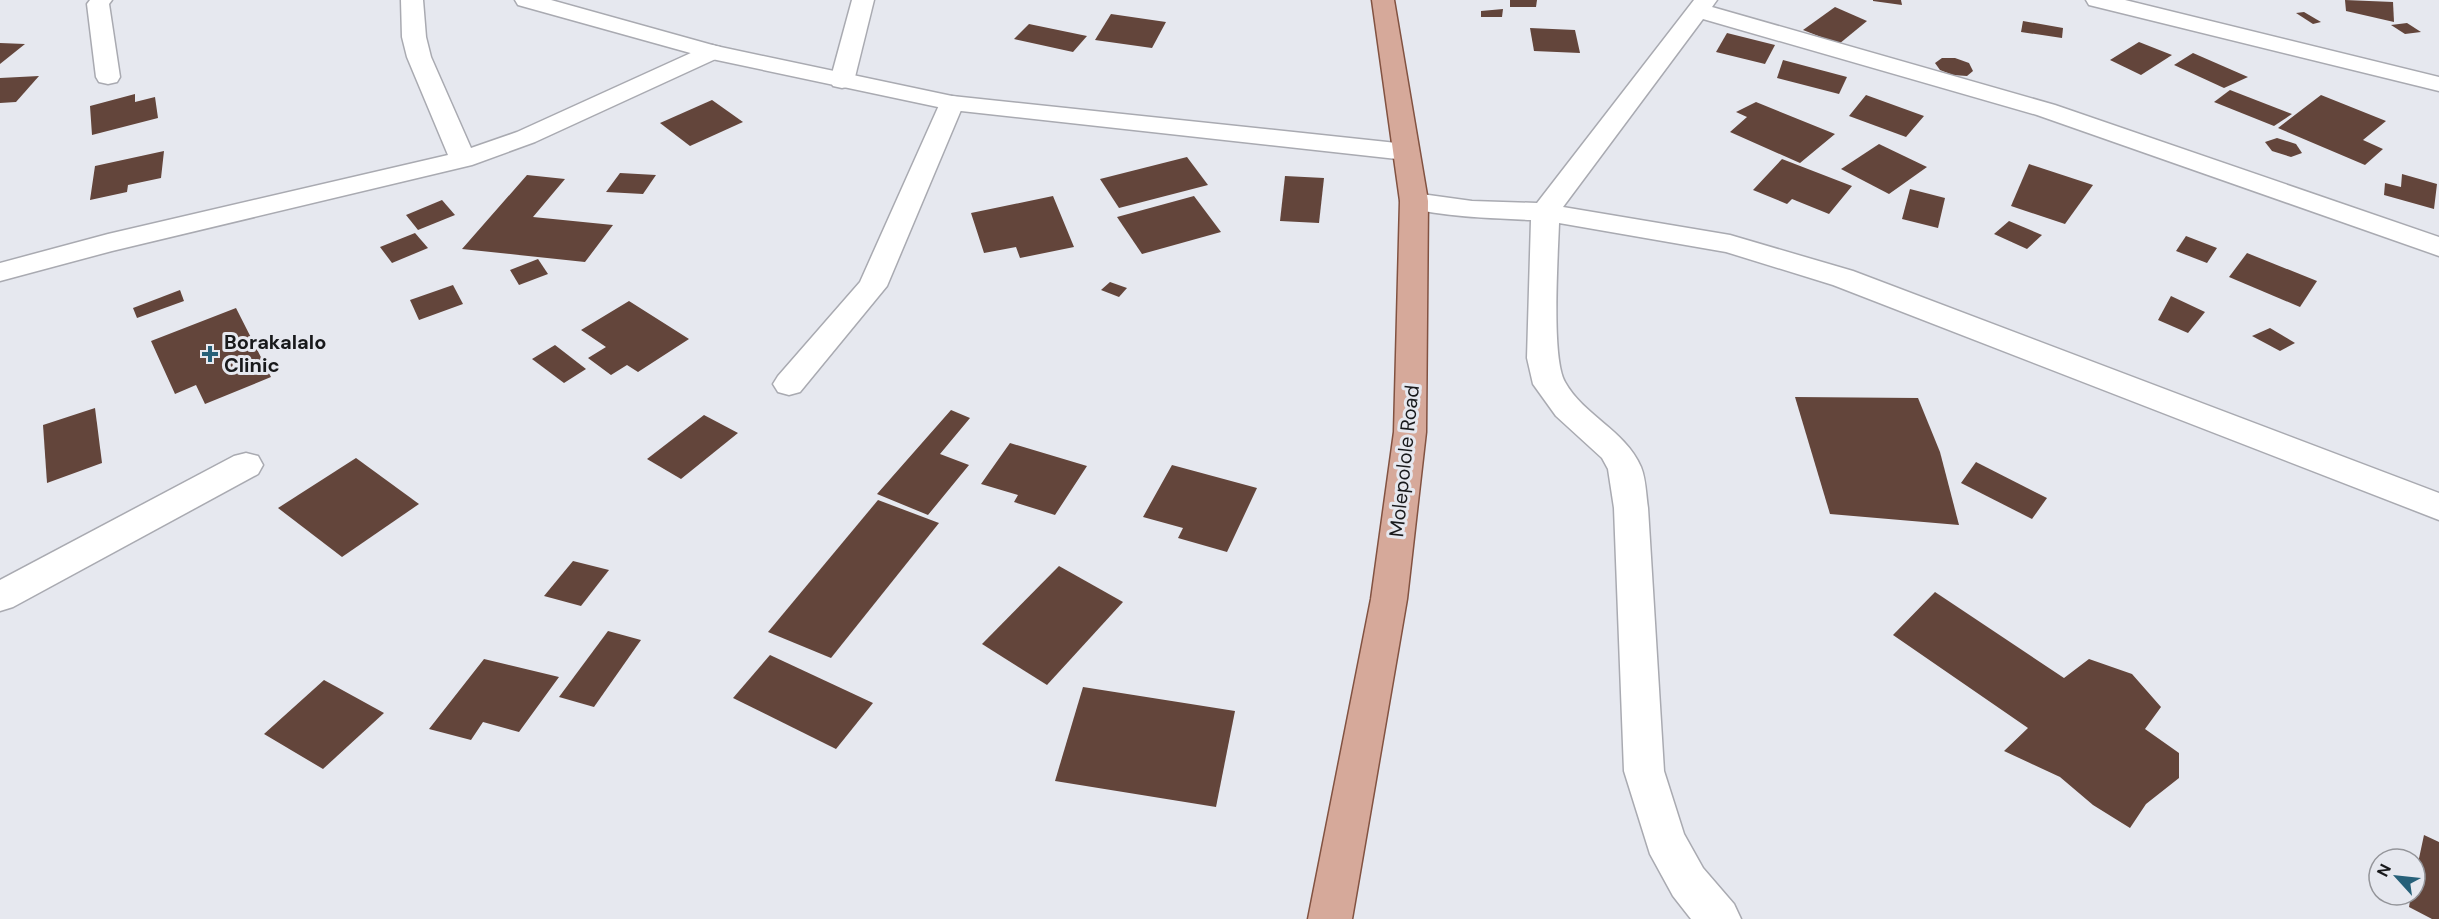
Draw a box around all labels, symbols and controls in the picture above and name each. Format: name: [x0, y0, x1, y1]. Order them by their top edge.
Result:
place label: Borakalalo Clinic: [224, 329, 326, 378]
marker: Borakalalo Clinic: [201, 345, 219, 363]
street label: Molepolole Road: [1383, 384, 1425, 538]
north arrow: [2367, 847, 2427, 907]
text: N: [2372, 860, 2396, 880]

